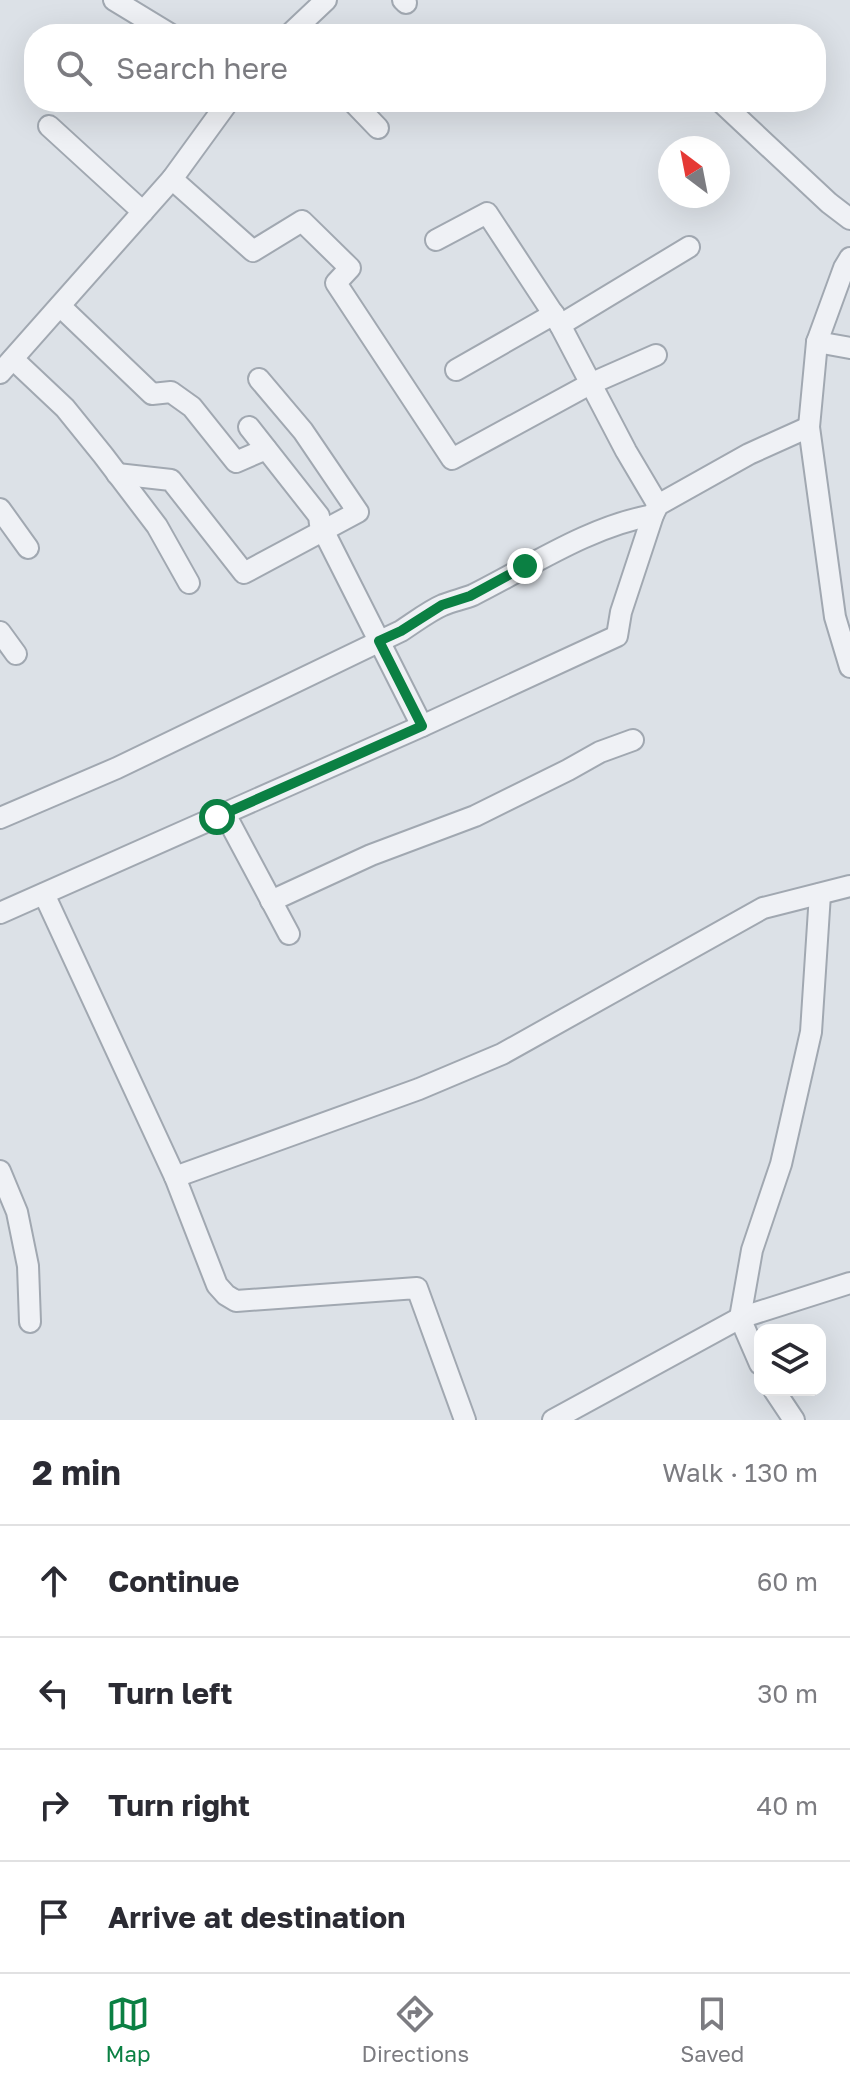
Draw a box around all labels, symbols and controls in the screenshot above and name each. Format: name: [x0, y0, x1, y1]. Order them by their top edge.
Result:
search box: [24, 24, 826, 112]
icon: search: [52, 46, 96, 90]
text: Search here: [116, 50, 288, 86]
north arrow: [658, 136, 730, 208]
route end: [507, 548, 543, 584]
route start: [199, 799, 235, 835]
map controls: [754, 1324, 826, 1396]
button: layers: [754, 1324, 826, 1396]
text: 2 min: [32, 1452, 121, 1492]
text: Walk · 130 m: [662, 1457, 818, 1488]
icon: ahead: [32, 1559, 76, 1603]
text: Continue: [108, 1563, 239, 1599]
text: 60 m: [757, 1566, 818, 1597]
icon: left: [32, 1671, 76, 1715]
text: Turn left: [108, 1675, 233, 1711]
text: 30 m: [757, 1678, 818, 1709]
icon: right: [32, 1783, 76, 1827]
text: Turn right: [108, 1787, 250, 1823]
text: 40 m: [757, 1790, 818, 1821]
icon: arrive: [32, 1895, 76, 1939]
text: Arrive at destination: [108, 1899, 405, 1935]
tab: Map: [106, 1992, 150, 2067]
tab: Directions: [362, 1992, 469, 2067]
tab: Saved: [680, 1992, 744, 2067]

